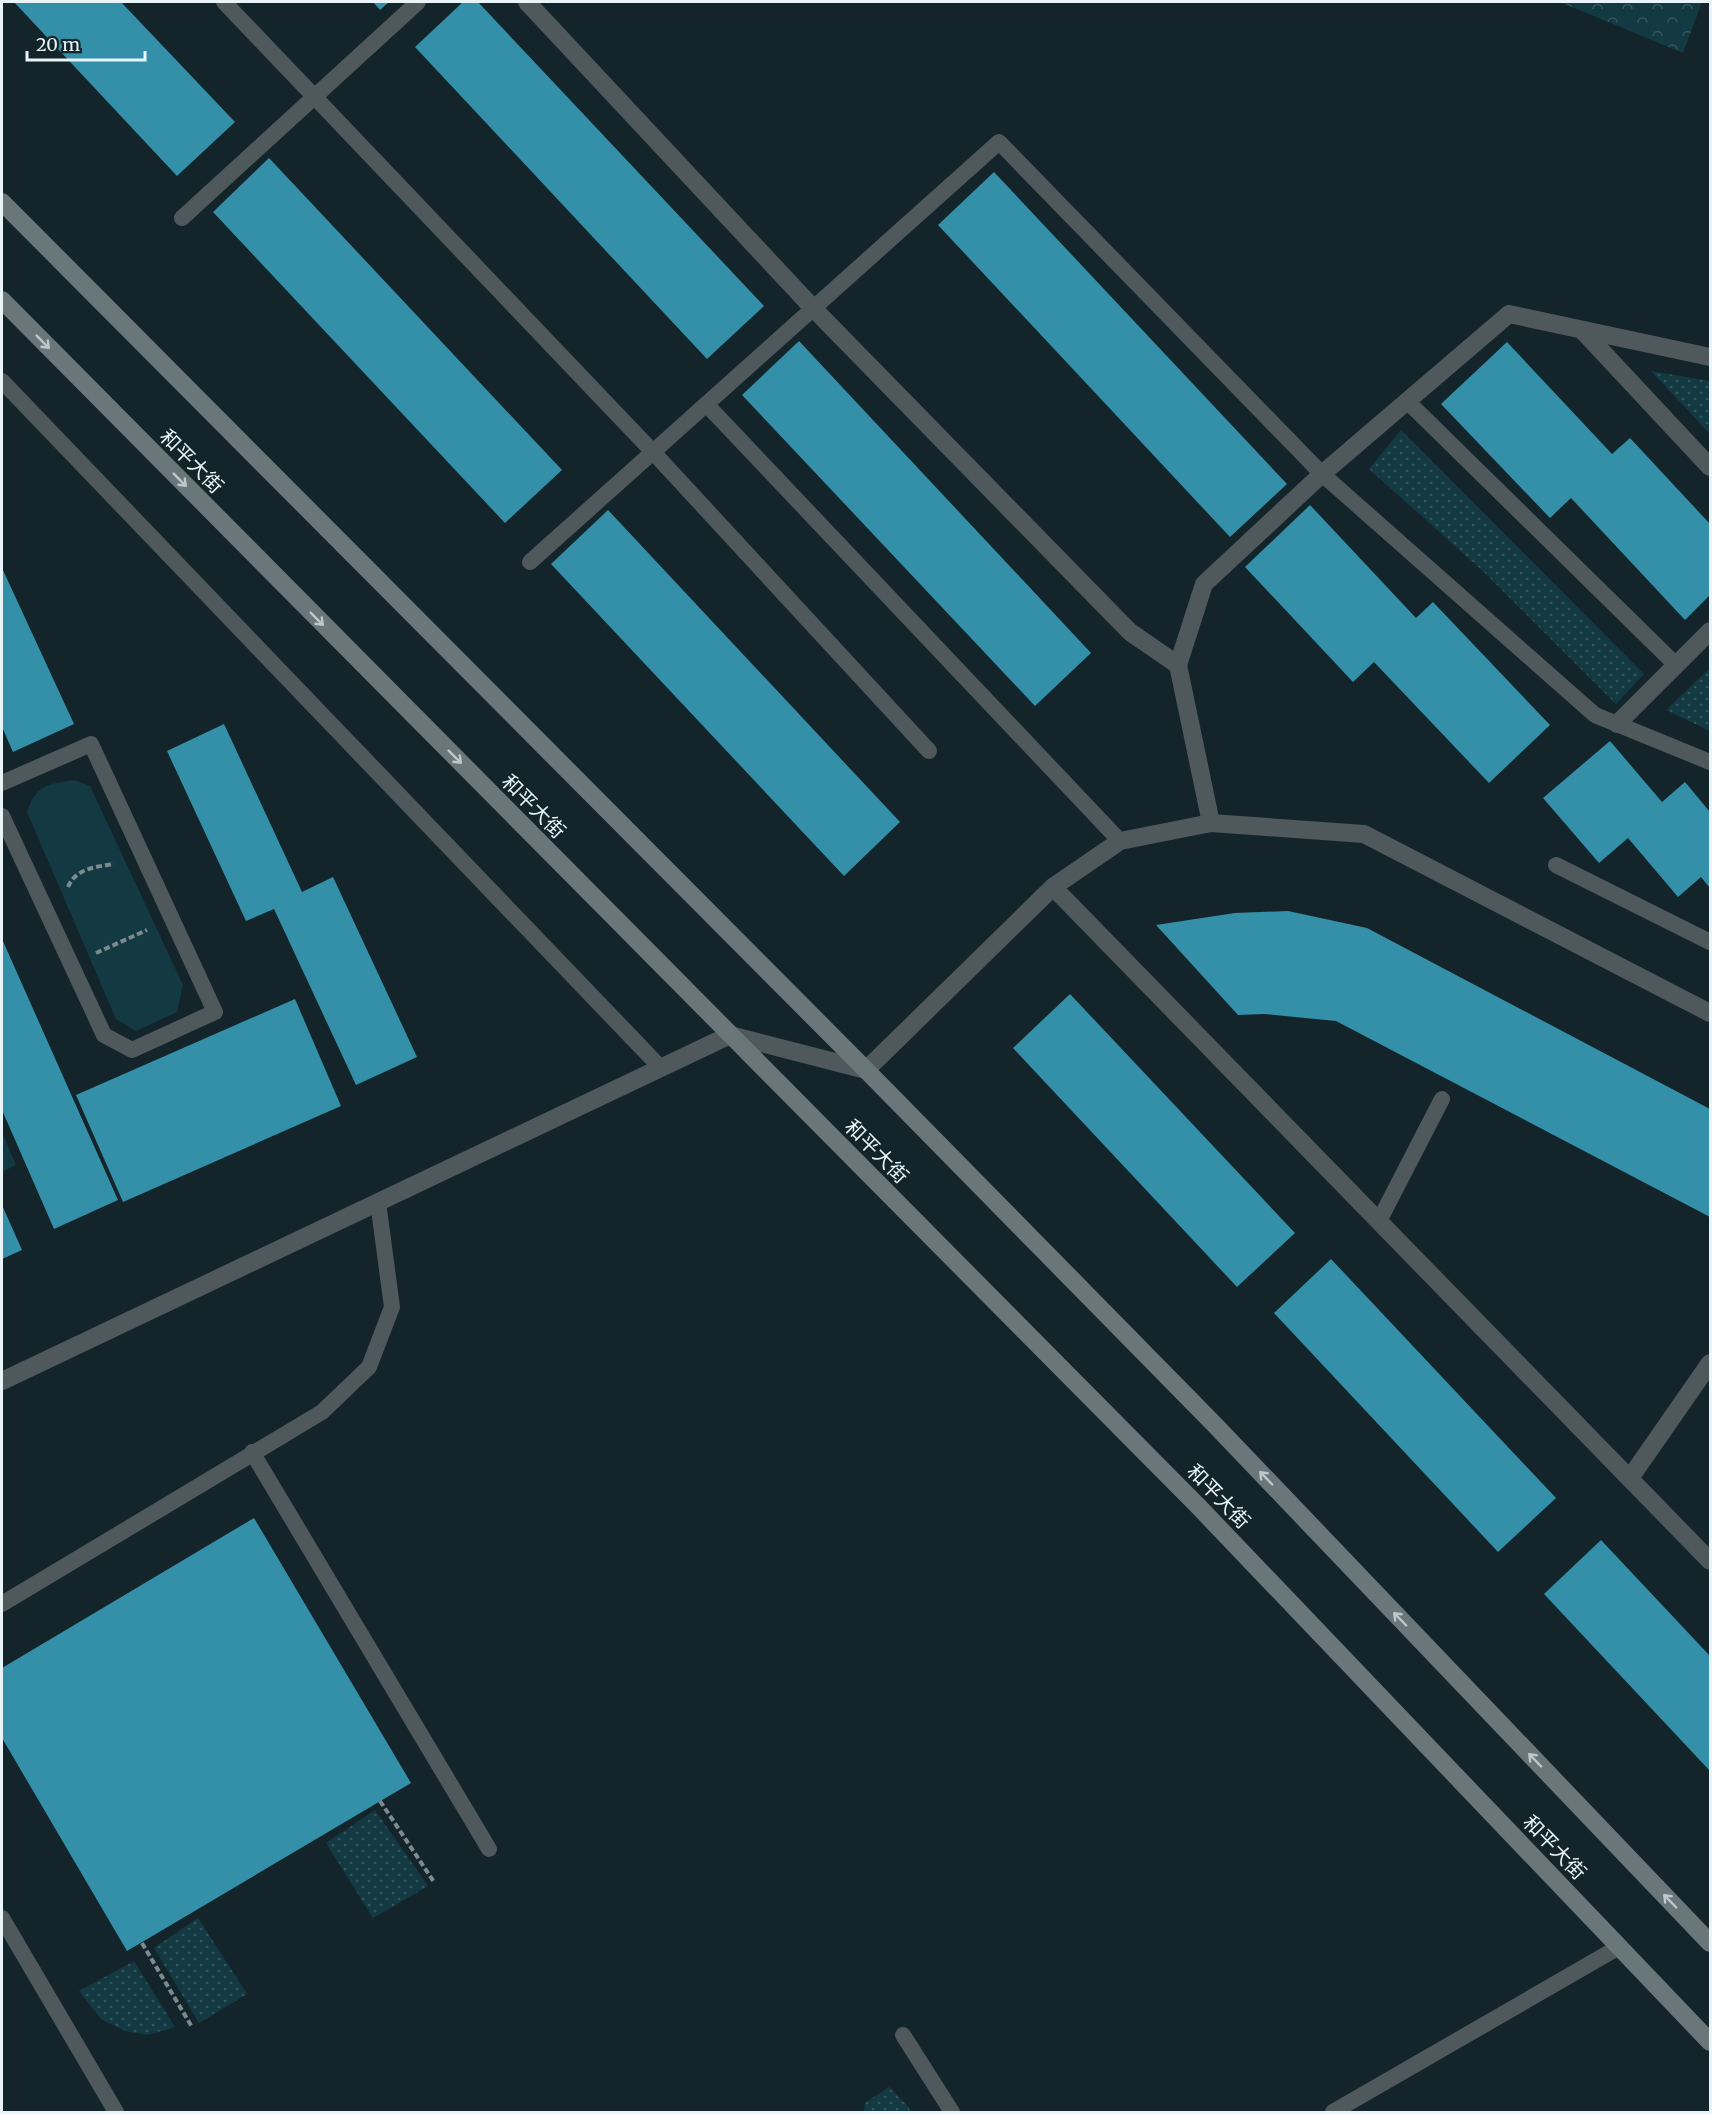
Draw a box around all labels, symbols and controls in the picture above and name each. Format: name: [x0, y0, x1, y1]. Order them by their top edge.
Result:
scale bar: [27, 24, 146, 62]
text: 20 m: [36, 33, 80, 56]
one-way arrow: [35, 335, 50, 349]
street label: 和平大街: [155, 424, 229, 498]
one-way arrow: [173, 473, 187, 488]
one-way arrow: [310, 611, 325, 626]
one-way arrow: [447, 750, 462, 765]
street label: 和平大街: [497, 769, 571, 843]
street label: 和平大街: [840, 1114, 914, 1188]
street label: 和平大街: [1182, 1459, 1256, 1533]
one-way arrow: [1258, 1471, 1273, 1486]
one-way arrow: [1393, 1612, 1408, 1627]
one-way arrow: [1528, 1753, 1543, 1768]
street label: 和平大街: [1518, 1810, 1592, 1884]
one-way arrow: [1663, 1894, 1677, 1909]

